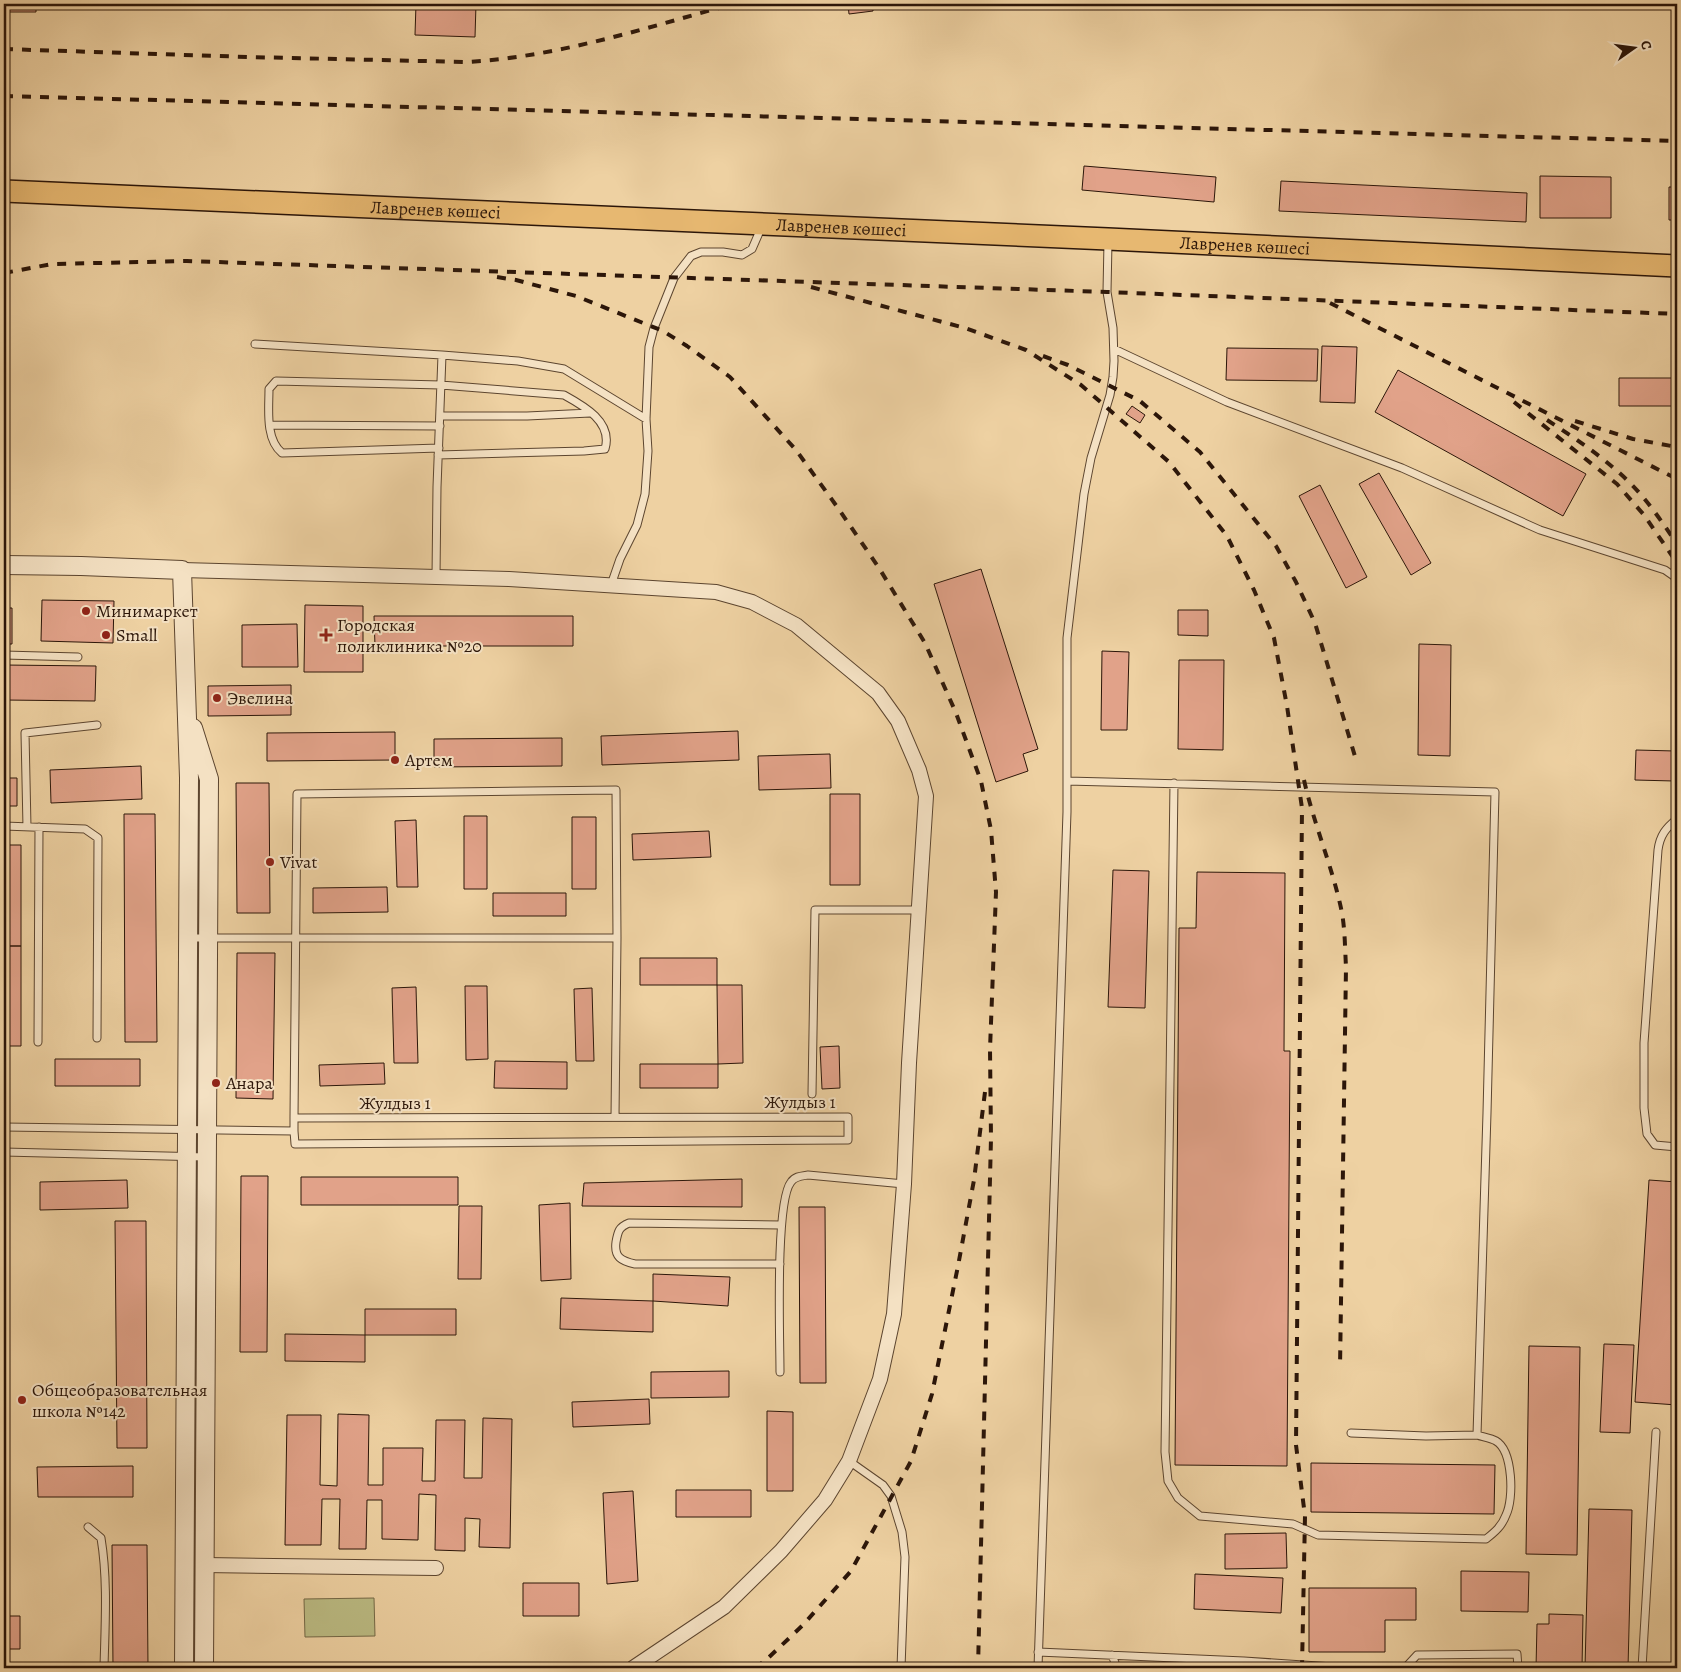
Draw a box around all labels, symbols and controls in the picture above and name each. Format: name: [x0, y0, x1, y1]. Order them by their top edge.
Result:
north arrow: [1608, 22, 1658, 72]
text: С: [1636, 38, 1656, 52]
street label: Лавренев көшесі: [370, 195, 501, 225]
street label: Лавренев көшесі: [775, 213, 907, 242]
street label: Лавренев көшесі: [1179, 230, 1311, 261]
place label: Минимаркет: [96, 599, 198, 623]
marker: Минимаркет: [80, 605, 92, 617]
place label: Городская поликлиника №20: [337, 613, 482, 658]
place label: Small: [116, 623, 158, 647]
marker: Городская поликлиника №20: [319, 628, 333, 642]
marker: Small: [100, 629, 112, 641]
place label: Эвелина: [227, 686, 294, 710]
marker: Эвелина: [211, 692, 223, 704]
place label: Артем: [404, 748, 453, 772]
marker: Артем: [389, 754, 401, 766]
place label: Vivat: [279, 850, 317, 874]
marker: Vivat: [264, 856, 276, 868]
place label: Анара: [225, 1071, 273, 1095]
marker: Анара: [210, 1077, 222, 1089]
street label: Жулдыз 1: [764, 1090, 836, 1114]
street label: Жулдыз 1: [359, 1091, 431, 1115]
place label: Общеобразовательная школа №142: [32, 1378, 207, 1423]
marker: Общеобразовательная школа №142: [16, 1394, 28, 1406]

